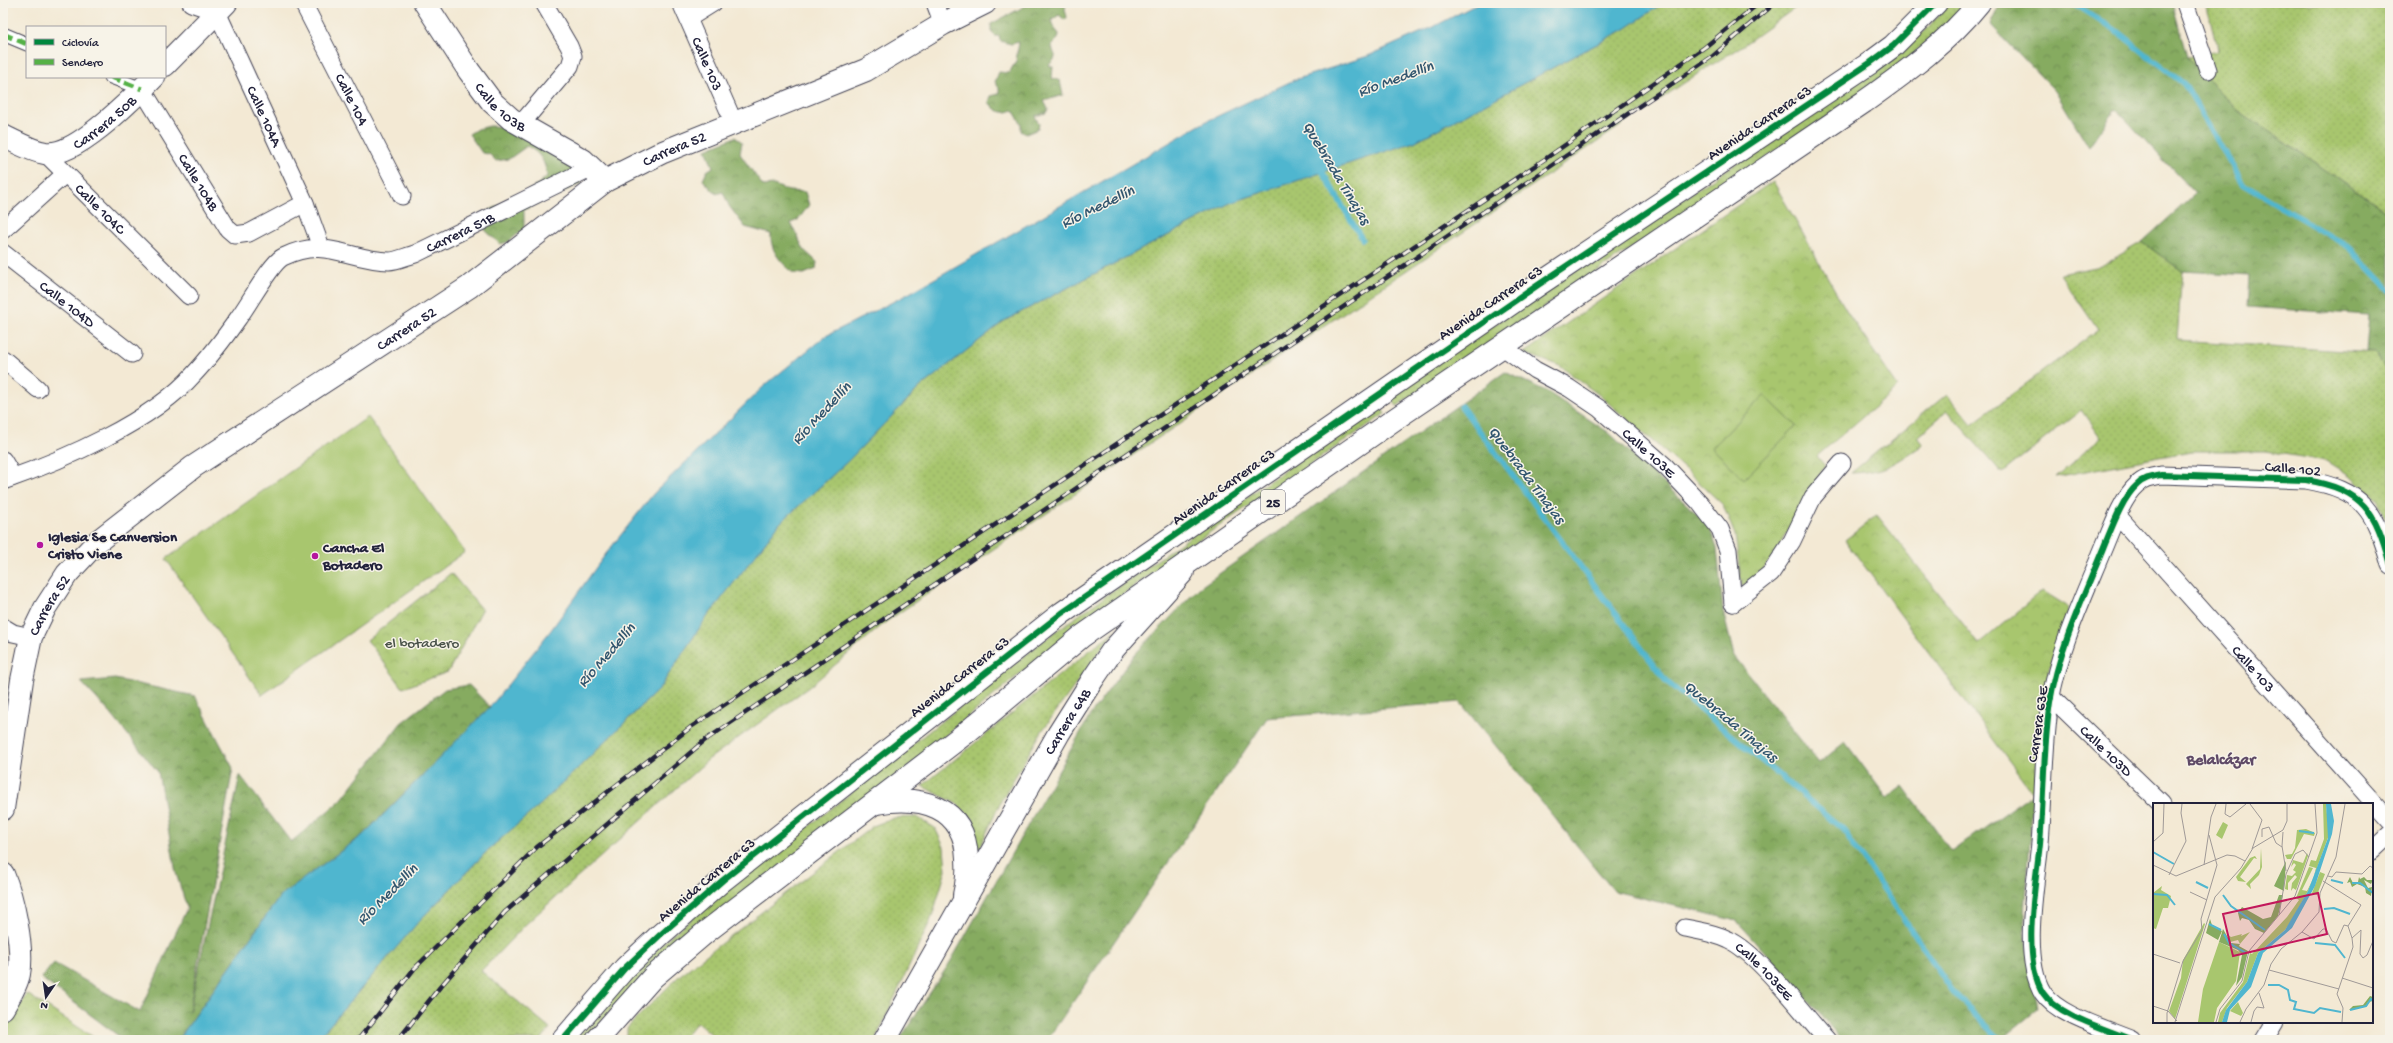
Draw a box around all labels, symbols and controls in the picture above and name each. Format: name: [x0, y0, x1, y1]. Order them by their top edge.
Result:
legend: [26, 26, 166, 78]
street label: Calle 103: [686, 35, 726, 94]
text: Ciclovía: [62, 37, 99, 51]
text: Sendero: [62, 57, 103, 71]
water label: Río Medellín: [1356, 58, 1437, 103]
street label: Calle 104: [330, 71, 371, 129]
street label: Calle 103B: [470, 79, 529, 137]
street label: Avenida Carrera 63: [1705, 82, 1816, 165]
street label: Calle 104A: [241, 84, 285, 151]
street label: Carrera 50B: [70, 92, 141, 155]
water label: Quebrada Tinajas: [1297, 119, 1374, 231]
street label: Carrera 52: [640, 129, 709, 172]
street label: Calle 104B: [173, 151, 222, 215]
street label: Calle 104C: [70, 181, 129, 239]
water label: Río Medellín: [1059, 182, 1139, 234]
street label: Carrera 51B: [424, 209, 498, 258]
street label: Avenida Carrera 63: [1436, 262, 1547, 345]
street label: Calle 104D: [35, 278, 98, 333]
street label: Carrera 52: [374, 304, 440, 356]
water label: Río Medellín: [789, 379, 857, 450]
water label: Quebrada Tinajas: [1482, 424, 1569, 530]
street label: Calle 103E: [1617, 425, 1679, 483]
street label: Avenida Carrera 63: [1169, 445, 1279, 530]
street label: Calle 102: [2264, 459, 2322, 481]
road number: 25: [1261, 490, 1285, 514]
place label: Iglesia Se Canversion Cristo Viene: [47, 529, 178, 564]
marker: Iglesia Se Canversion Cristo Viene: [35, 540, 45, 550]
place label: Cancha El Botadero: [322, 540, 385, 575]
marker: Cancha El Botadero: [310, 551, 320, 561]
street label: Carrera 52: [26, 572, 75, 639]
water label: Río Medellín: [575, 620, 641, 692]
street label: Avenida Carrera 63: [907, 633, 1014, 722]
park label: el botadero: [385, 635, 459, 653]
street label: Calle 103: [2227, 642, 2278, 697]
water label: Quebrada Tinajas: [1679, 678, 1782, 769]
street label: Carrera 63E: [2025, 684, 2053, 764]
street label: Carrera 64B: [1042, 686, 1096, 759]
street label: Calle 103D: [2075, 722, 2135, 782]
district label: Belalcázar: [2186, 752, 2257, 771]
inset map: [2153, 803, 2373, 1023]
street label: Avenida Carrera 63: [655, 834, 760, 927]
water label: Río Medellín: [354, 861, 423, 930]
street label: Calle 103EE: [1731, 939, 1797, 1005]
north arrow: [26, 977, 66, 1017]
text: N: [39, 998, 49, 1011]

